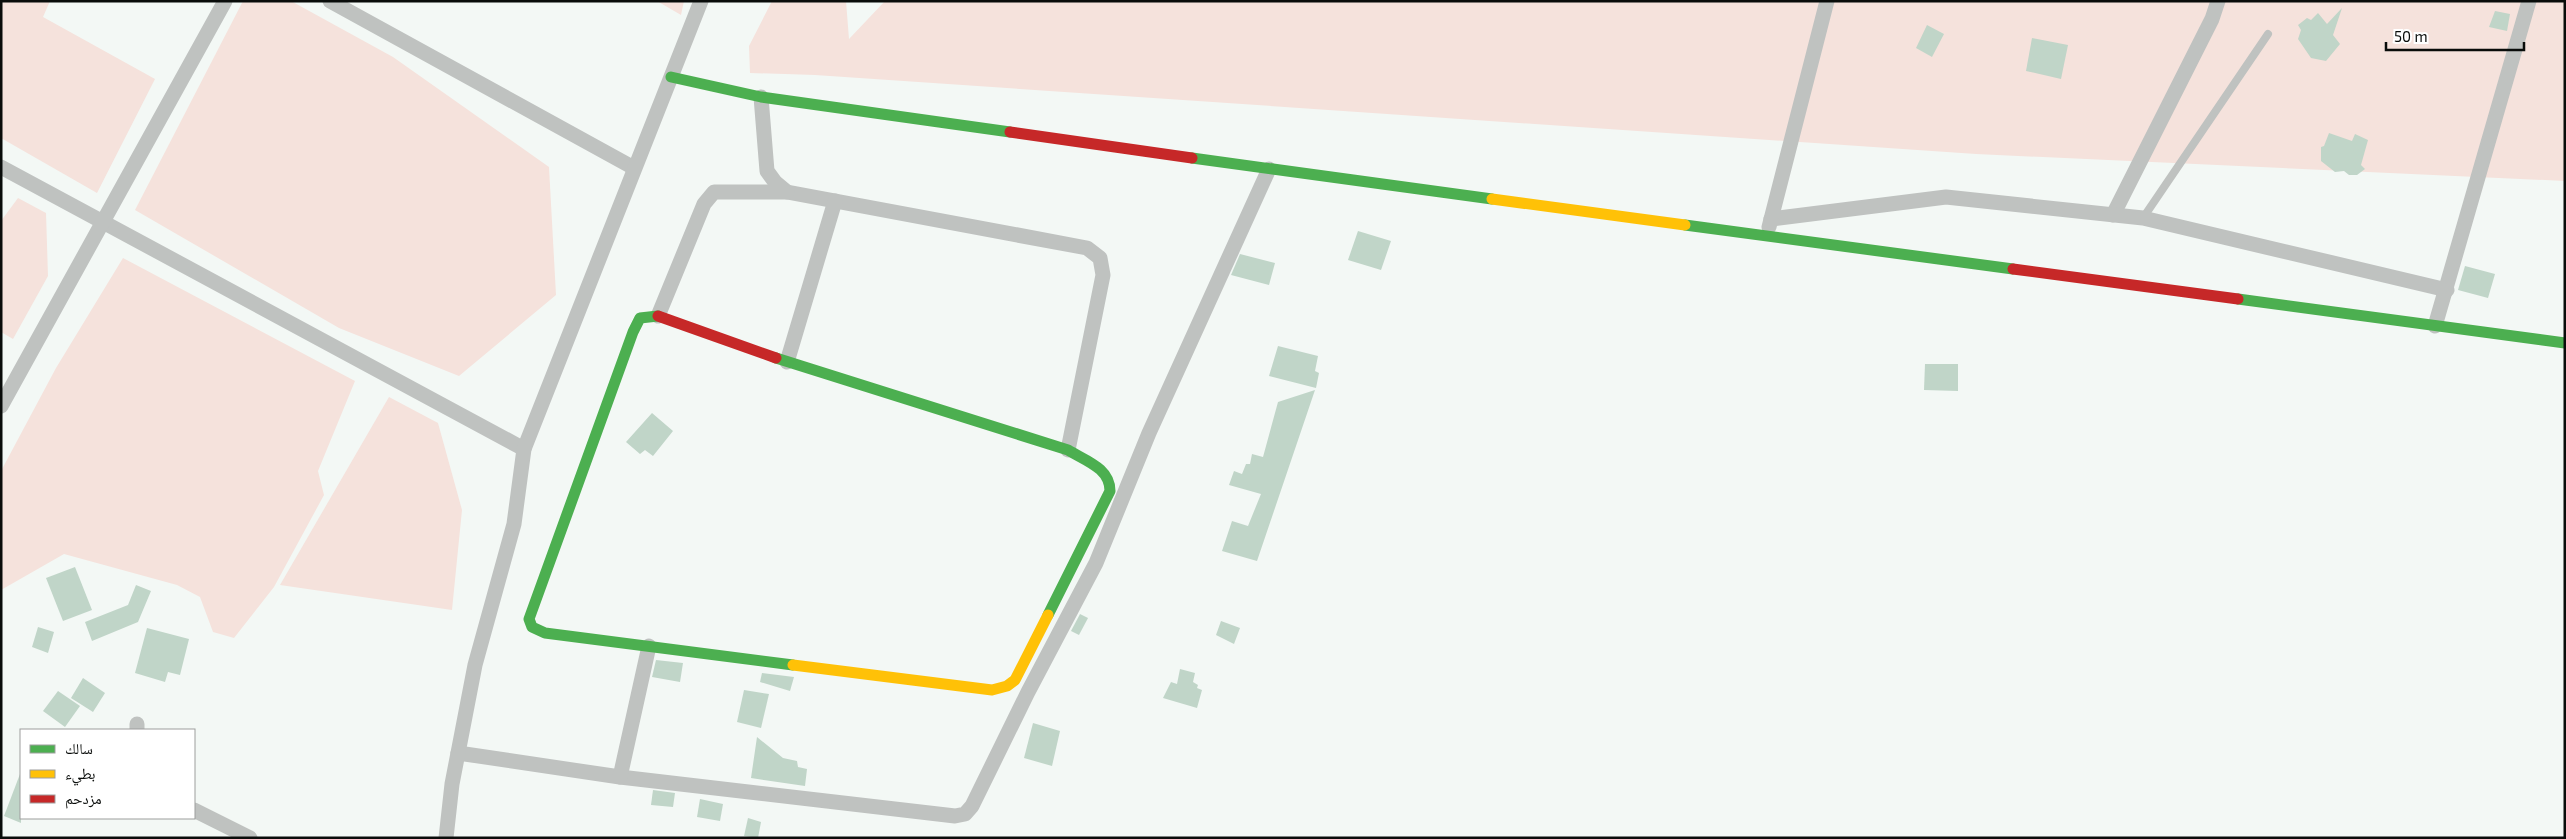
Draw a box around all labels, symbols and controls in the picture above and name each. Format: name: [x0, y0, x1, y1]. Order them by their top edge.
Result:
scale bar: [2386, 20, 2524, 52]
text: 50 m: [2394, 27, 2428, 45]
legend: [20, 729, 195, 819]
text: سالك: [65, 739, 93, 757]
text: بطيء: [65, 764, 95, 786]
text: مزدحم: [65, 789, 102, 809]

